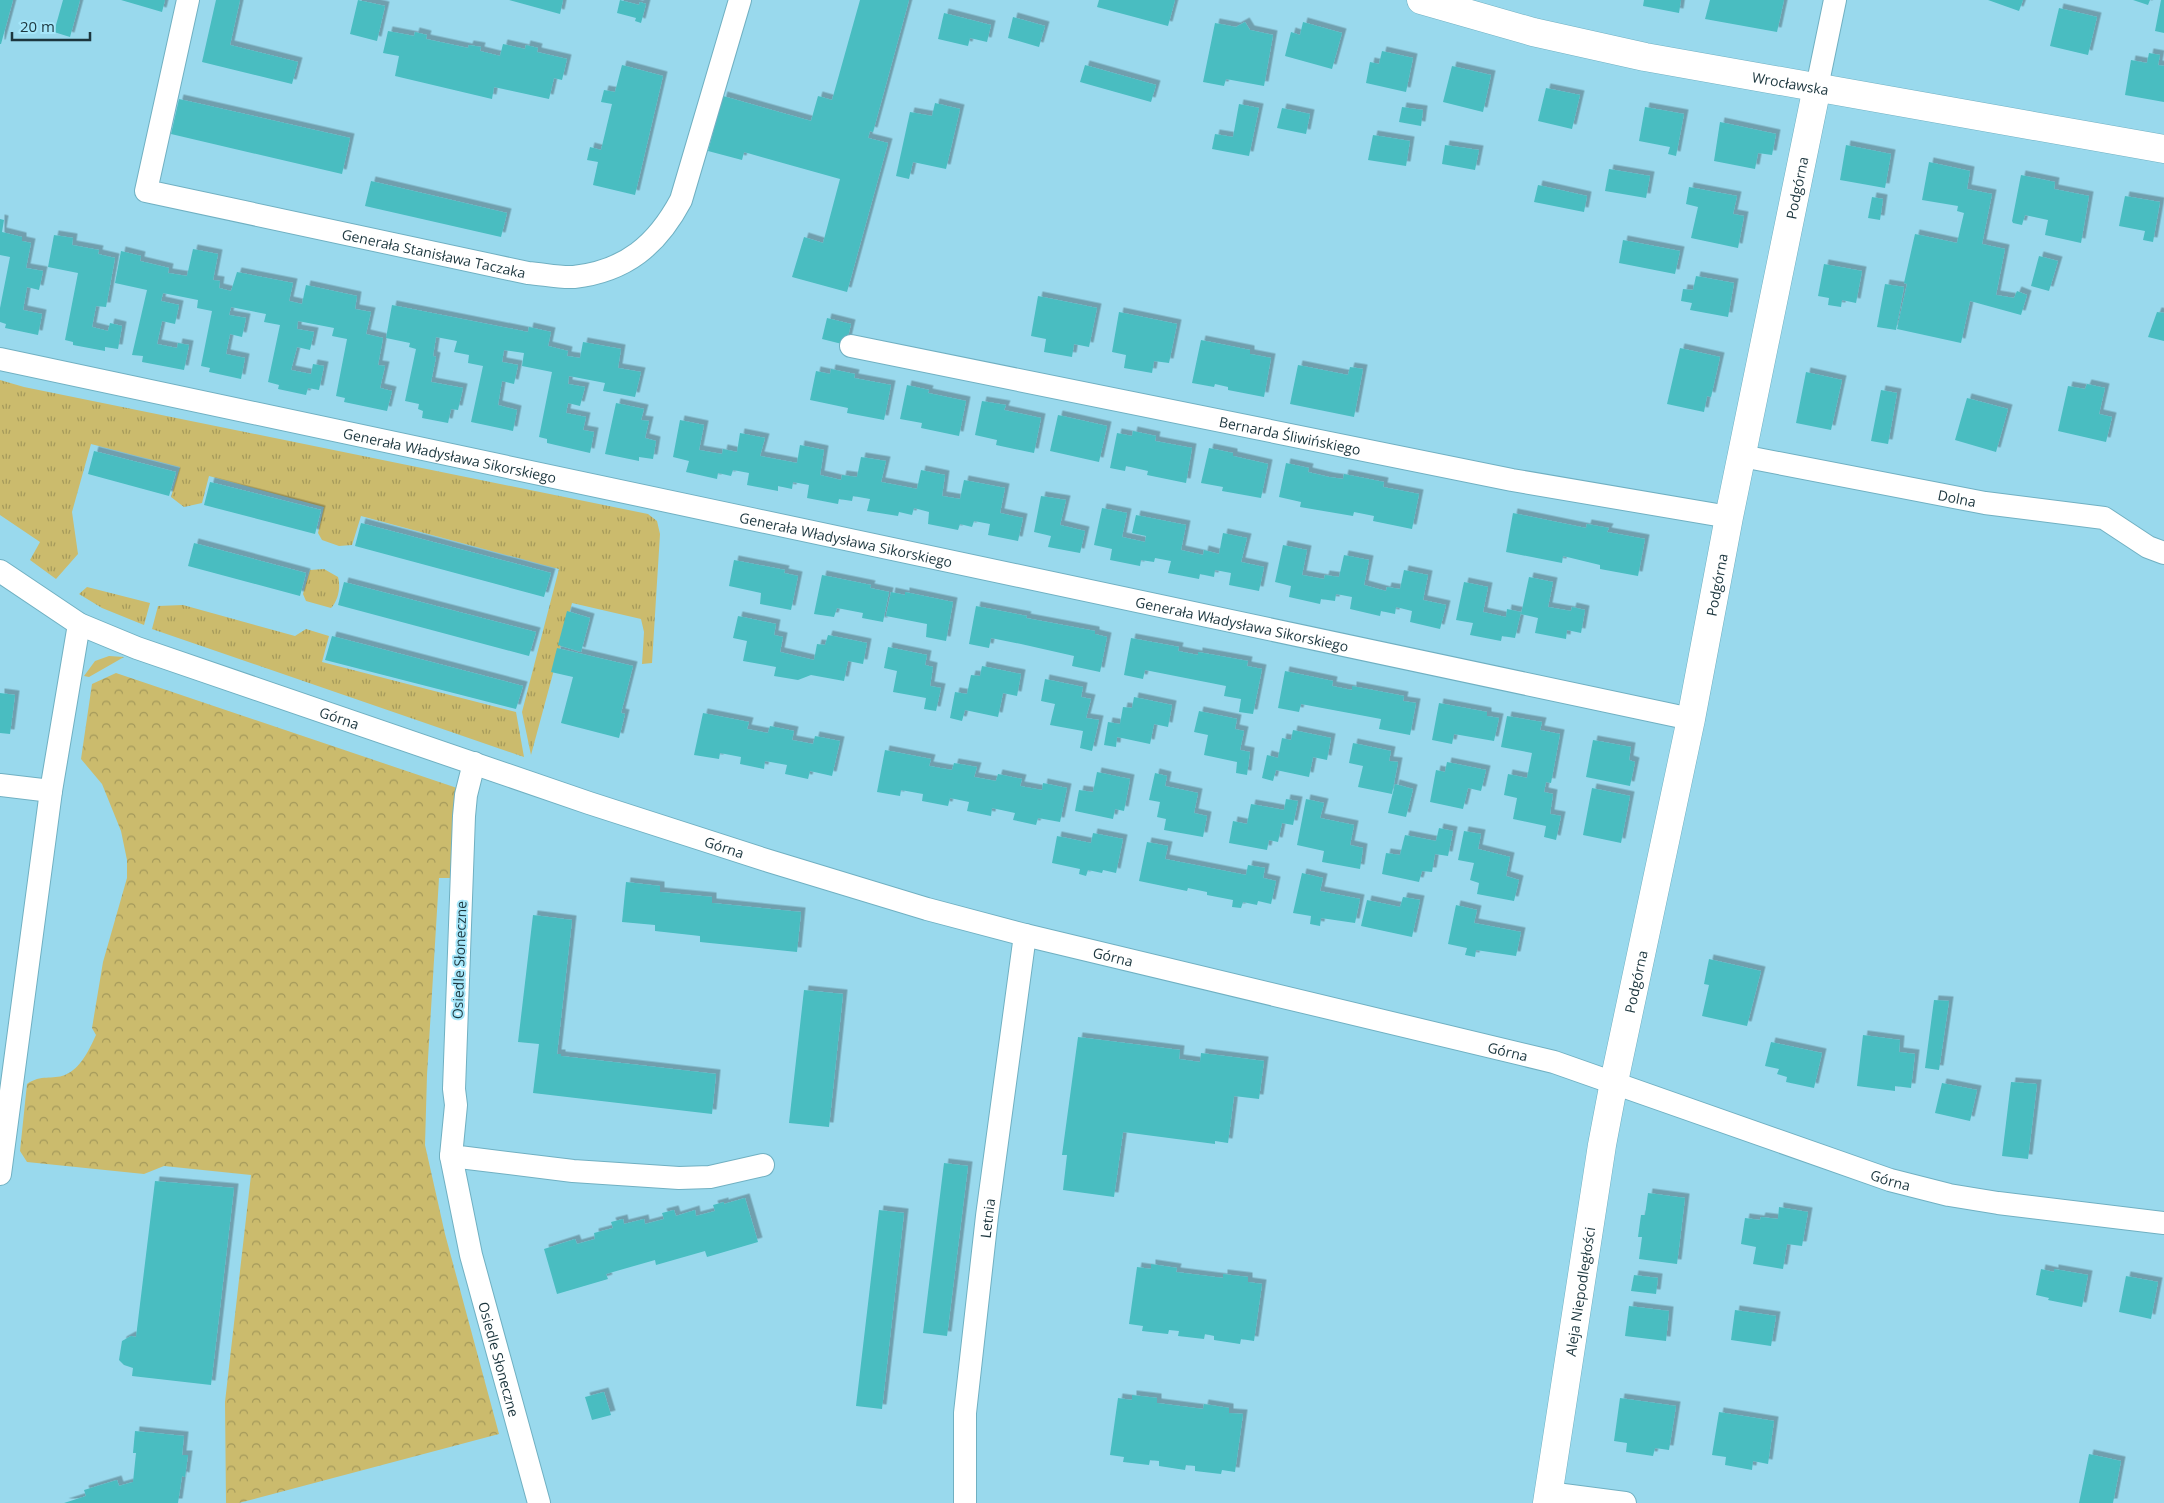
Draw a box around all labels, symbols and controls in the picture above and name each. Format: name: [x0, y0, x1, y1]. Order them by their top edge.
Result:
scale bar: [12, 10, 90, 42]
text: 20 m: [20, 16, 55, 36]
street label: Wrocławska: [1751, 67, 1830, 99]
street label: Podgórna: [1781, 155, 1812, 221]
street label: Generała Stanisława Taczaka: [340, 224, 528, 282]
street label: Bernarda Śliwińskiego: [1218, 411, 1363, 459]
street label: Generała Władysława Sikorskiego: [342, 423, 558, 487]
street label: Dolna: [1936, 485, 1978, 511]
street label: Generała Władysława Sikorskiego: [738, 507, 954, 571]
street label: Podgórna: [1701, 552, 1731, 618]
street label: Generała Władysława Sikorskiego: [1134, 592, 1350, 655]
street label: Górna: [317, 702, 362, 733]
street label: Górna: [702, 831, 747, 862]
street label: Osiedle Słoneczne: [447, 900, 471, 1019]
street label: Górna: [1091, 942, 1135, 970]
street label: Podgórna: [1619, 949, 1651, 1015]
street label: Górna: [1486, 1037, 1530, 1065]
street label: Górna: [1868, 1164, 1913, 1194]
street label: Letnia: [975, 1197, 999, 1239]
street label: Aleja Niepodległości: [1560, 1225, 1599, 1358]
street label: Osiedle Słoneczne: [475, 1300, 524, 1419]

